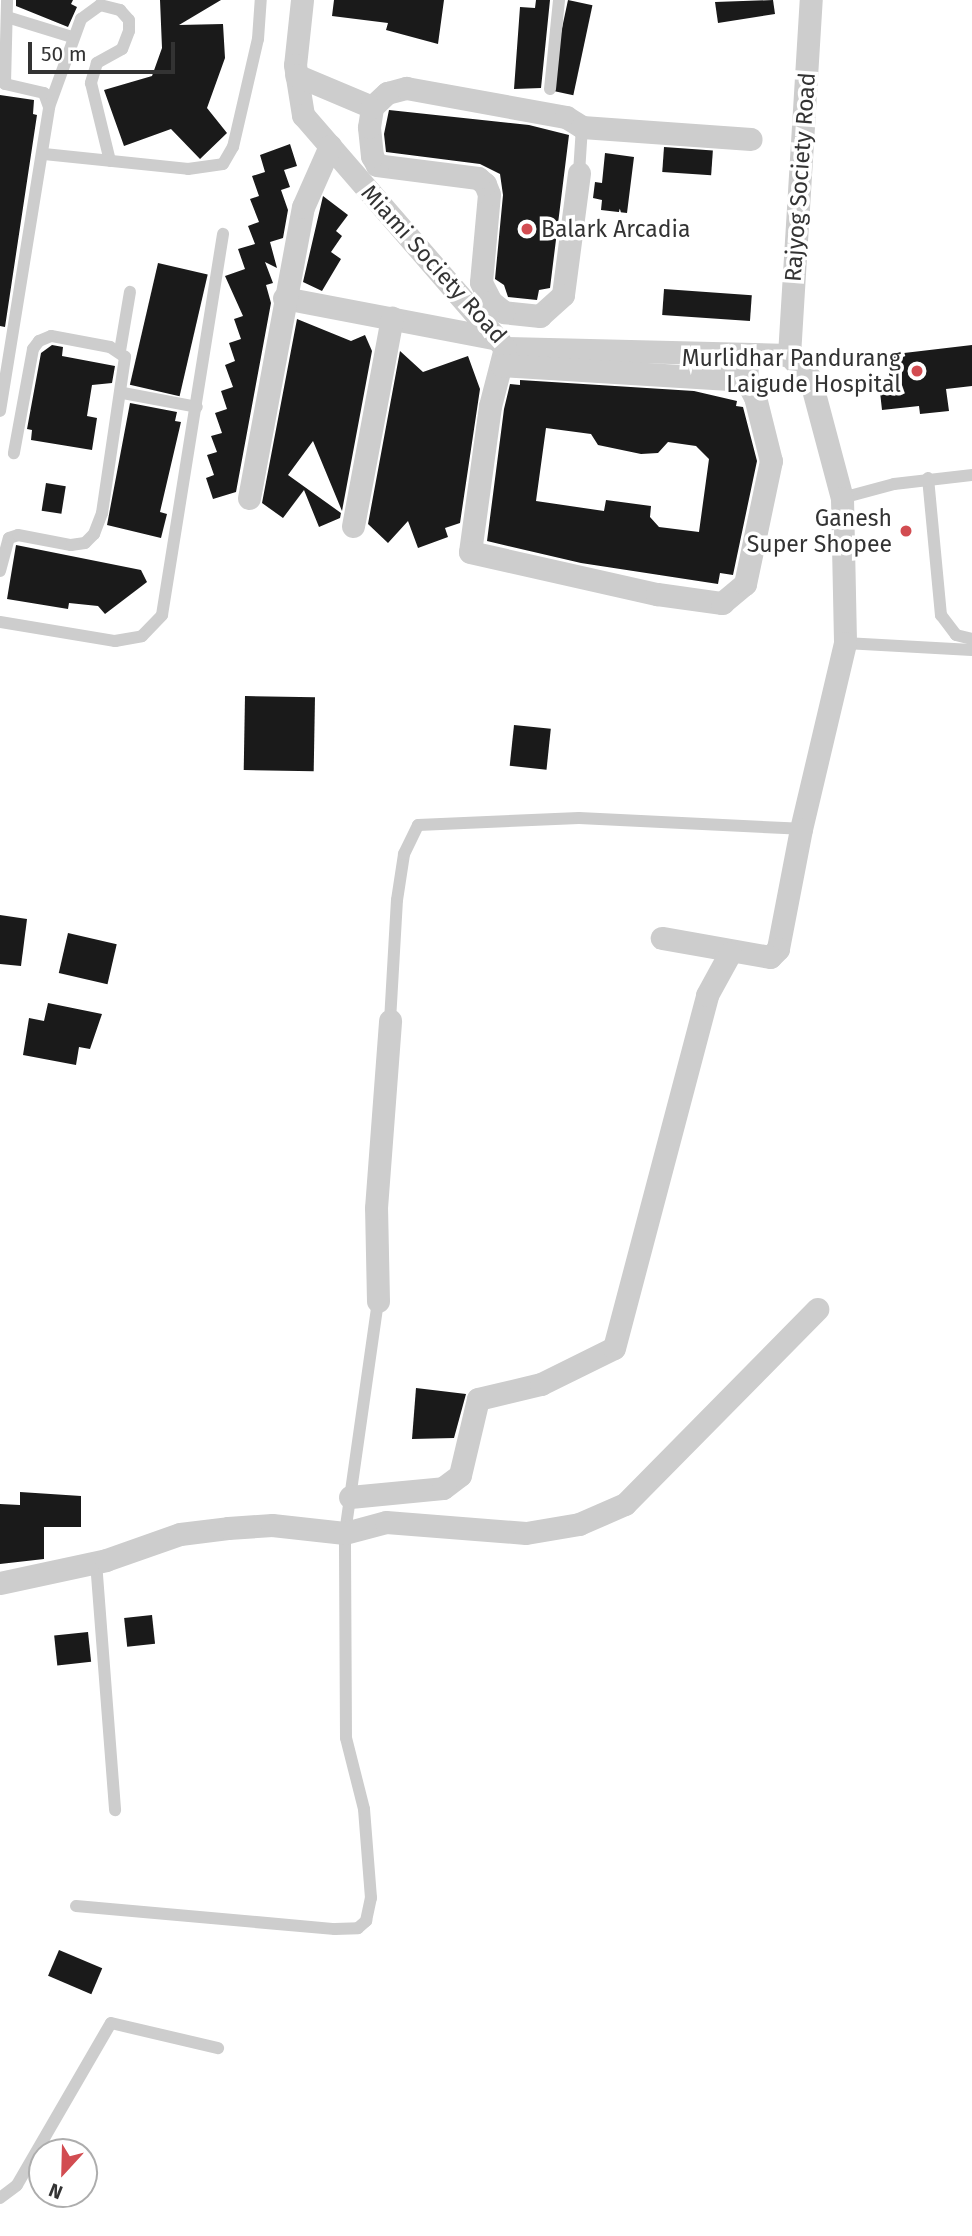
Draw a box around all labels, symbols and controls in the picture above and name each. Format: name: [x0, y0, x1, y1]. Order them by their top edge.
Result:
scale bar: [32, 28, 178, 72]
text: 50 m: [41, 41, 87, 67]
street label: Rajyog Society Road: [779, 71, 821, 283]
street label: Miami Society Road: [356, 179, 512, 349]
place label: Balark Arcadia: [541, 215, 691, 243]
marker: Balark Arcadia: [519, 221, 535, 237]
place label: Murlidhar Pandurang Laigude Hospital: [682, 344, 901, 398]
marker: Murlidhar Pandurang Laigude Hospital: [907, 361, 927, 381]
place label: Ganesh Super Shopee: [747, 504, 892, 558]
marker: Ganesh Super Shopee: [898, 523, 914, 539]
north arrow: [28, 2138, 98, 2208]
text: N: [46, 2178, 66, 2204]

